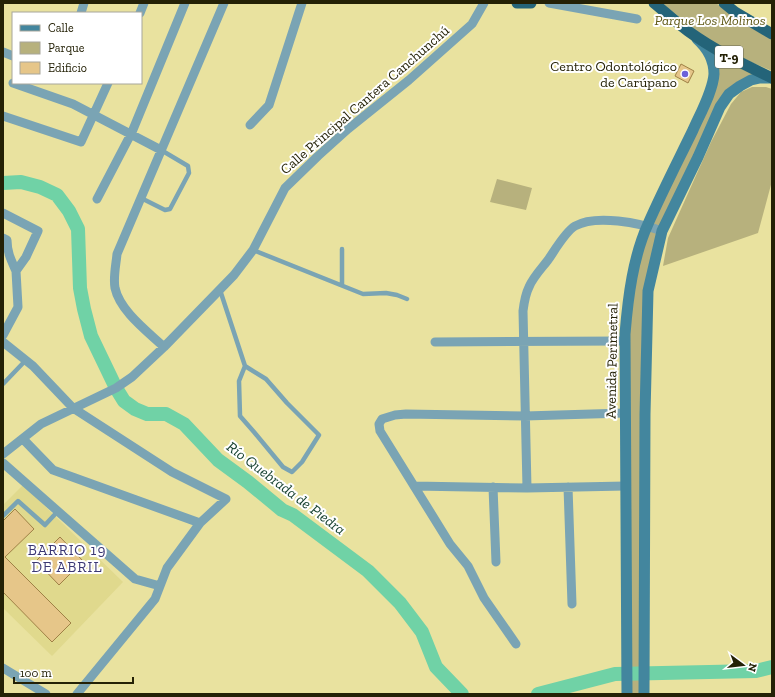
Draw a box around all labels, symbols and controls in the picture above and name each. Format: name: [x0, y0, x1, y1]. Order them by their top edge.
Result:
legend: [12, 12, 142, 84]
park label: Parque Los Molinos: [654, 12, 766, 29]
text: Calle: [48, 21, 74, 35]
street label: Calle Principal Cantera Canchunchú: [277, 22, 453, 178]
text: Parque: [48, 41, 85, 55]
road number: T-9: [715, 46, 743, 68]
place label: Centro Odontológico de Carúpano: [550, 58, 677, 91]
text: Edificio: [48, 61, 87, 75]
marker: Centro Odontológico de Carúpano: [680, 69, 690, 79]
street label: Avenida Perimetral: [602, 303, 622, 419]
water label: Río Quebrada de Piedra: [223, 438, 349, 538]
district label: BARRIO 19 DE ABRIL: [28, 541, 106, 576]
north arrow: [723, 645, 763, 685]
scale bar: [14, 659, 133, 685]
text: N: [745, 662, 760, 674]
text: 100 m: [20, 666, 52, 680]

